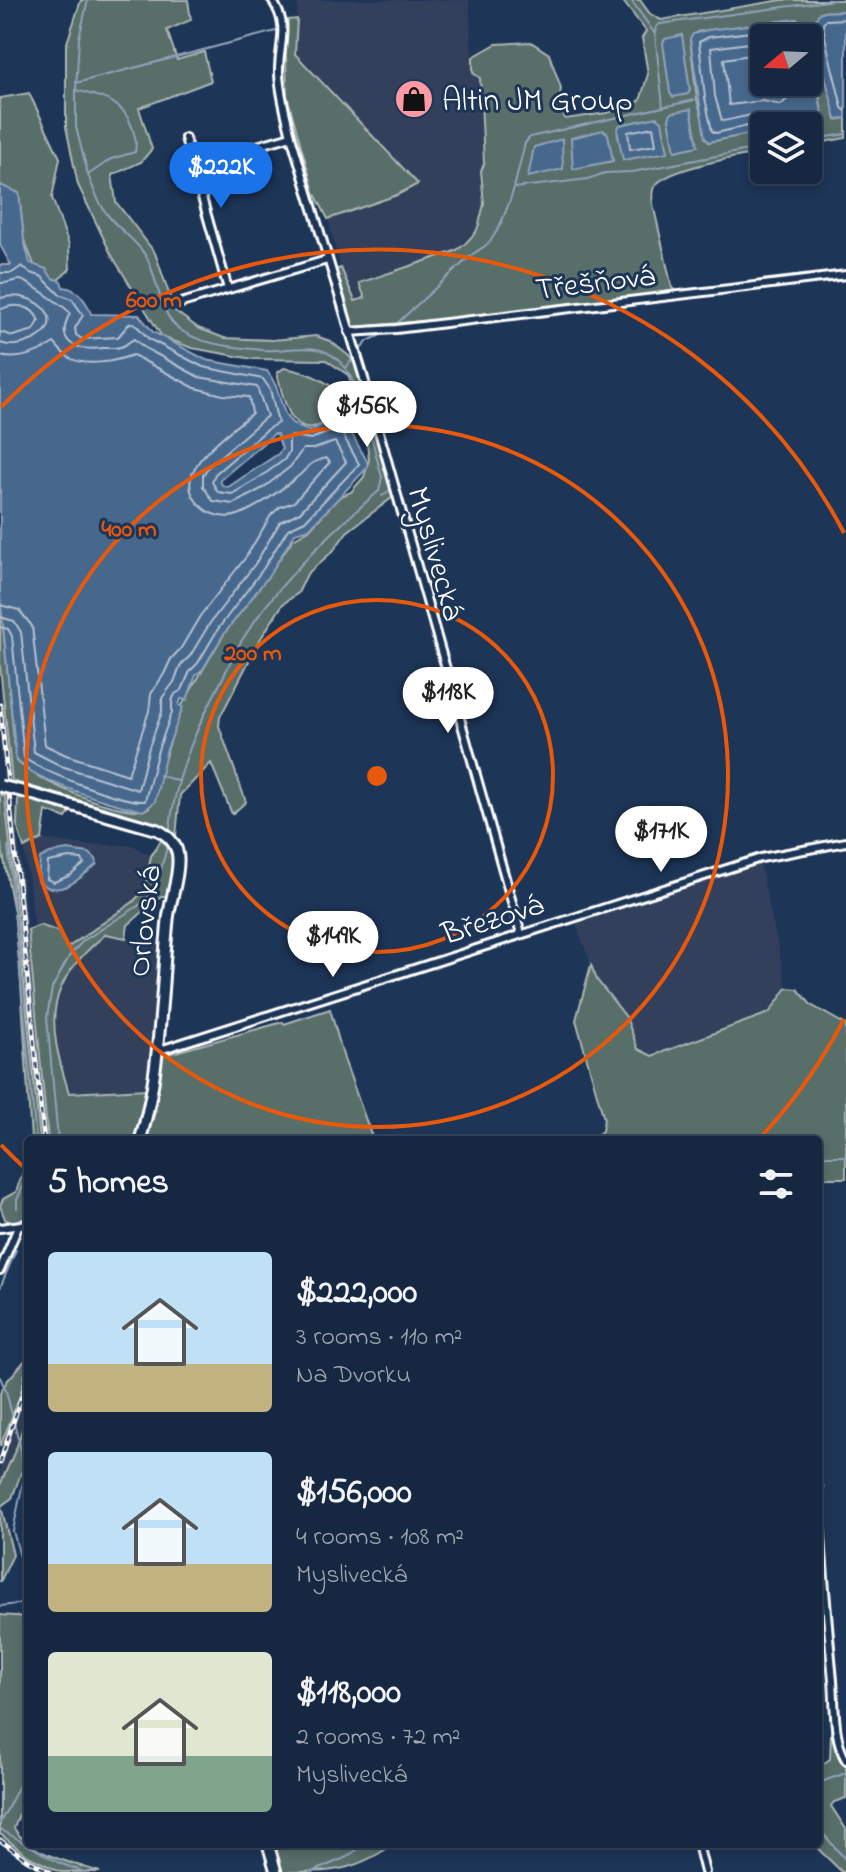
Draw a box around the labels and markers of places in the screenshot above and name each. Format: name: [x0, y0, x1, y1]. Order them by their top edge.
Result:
shop icon: Altin JM Group: [393, 78, 435, 120]
place label: Altin JM Group: [442, 79, 633, 126]
pin: $222K: [165, 142, 277, 210]
pin: $156K: [311, 381, 423, 449]
pin: $118K: [392, 667, 504, 735]
centre of rings: [363, 762, 391, 790]
pin: $171K: [605, 806, 717, 874]
pin: $149K: [277, 911, 389, 979]

